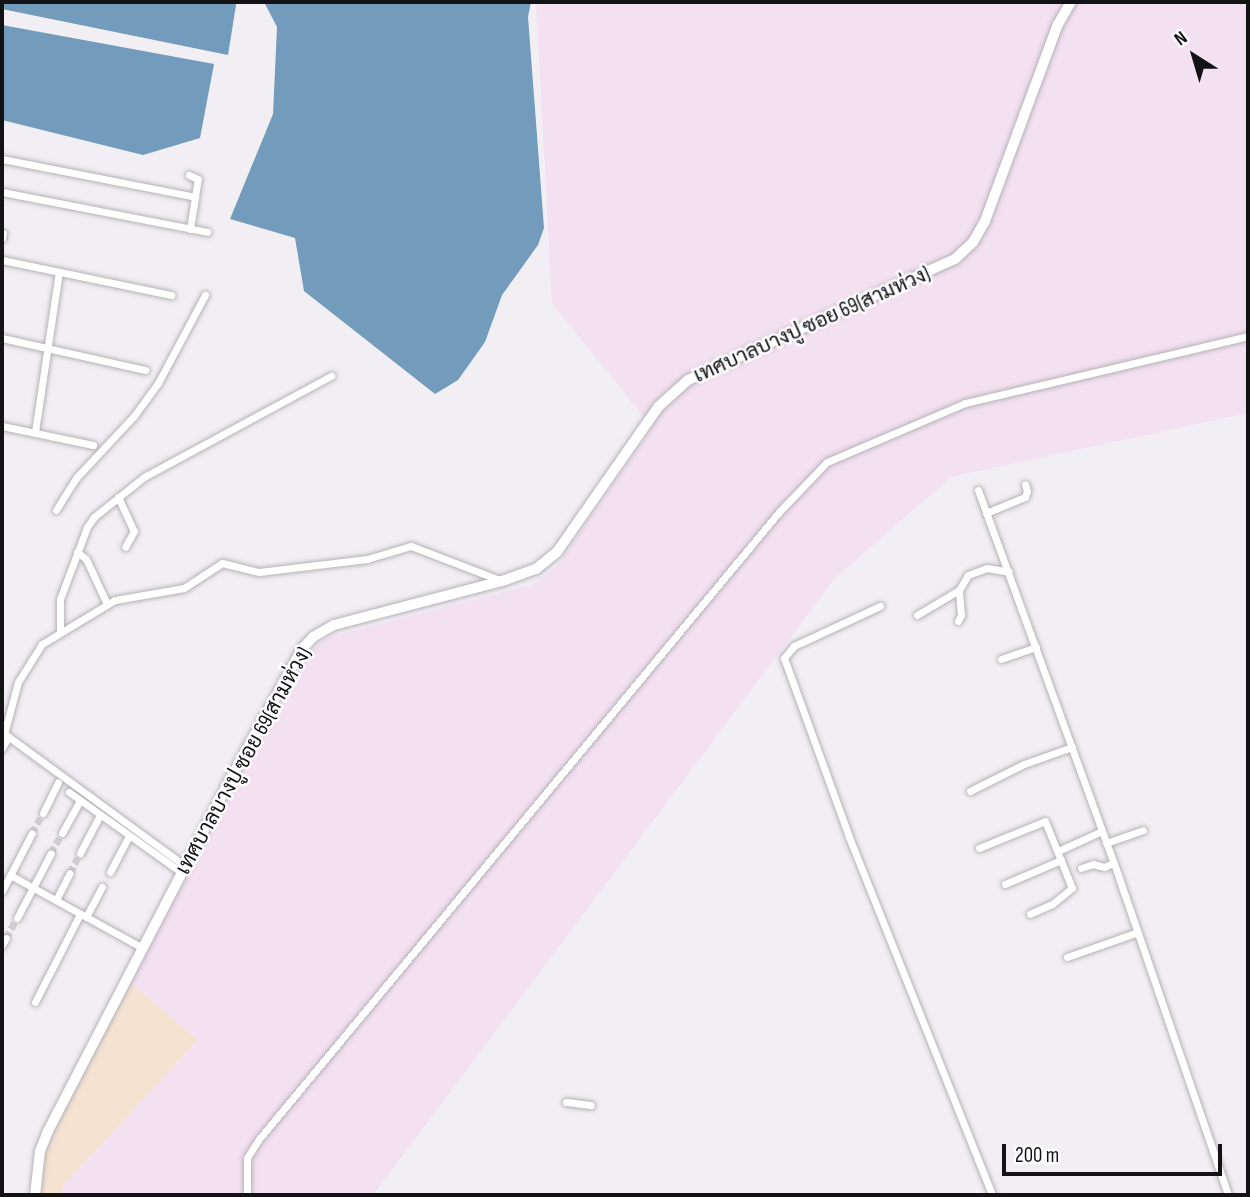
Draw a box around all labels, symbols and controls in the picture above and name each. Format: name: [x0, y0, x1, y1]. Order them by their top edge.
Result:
north arrow: [1159, 21, 1229, 91]
text: N: [1170, 27, 1192, 51]
street label: เทศบาลบางปู ซอย 69(สามห่วง): [690, 261, 934, 389]
street label: เทศบาลบางปู ซอย 69(สามห่วง): [171, 643, 317, 879]
scale bar: [1005, 1130, 1226, 1174]
text: 200 m: [1015, 1143, 1059, 1168]

